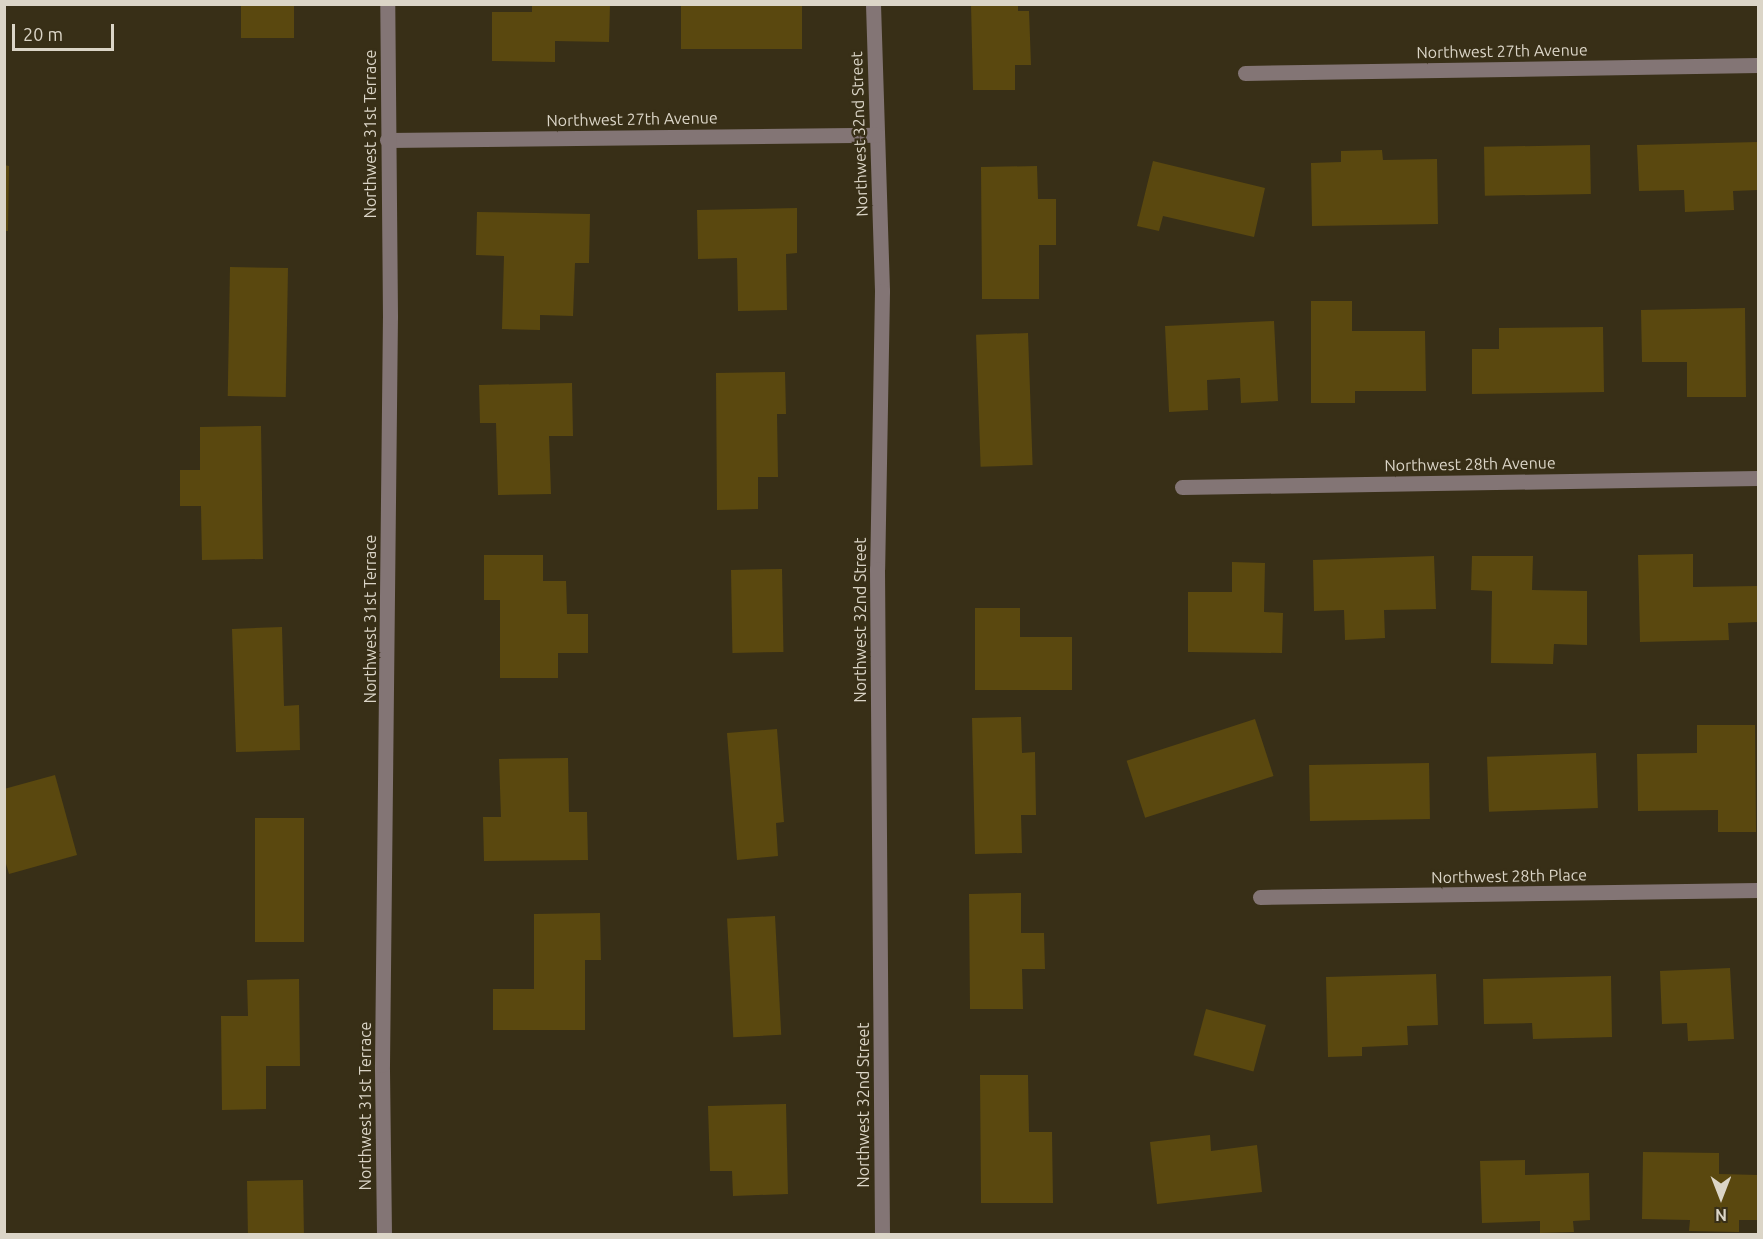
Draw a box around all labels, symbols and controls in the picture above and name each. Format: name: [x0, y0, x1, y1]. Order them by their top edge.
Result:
scale bar: [15, 12, 117, 50]
text: 20 m: [23, 24, 63, 44]
street label: Northwest 27th Avenue: [1416, 40, 1588, 62]
street label: Northwest 31st Terrace: [360, 50, 380, 218]
street label: Northwest 32nd Street: [847, 51, 871, 217]
street label: Northwest 27th Avenue: [546, 108, 718, 130]
street label: Northwest 28th Avenue: [1384, 453, 1556, 475]
street label: Northwest 31st Terrace: [360, 535, 380, 703]
street label: Northwest 32nd Street: [850, 537, 870, 703]
street label: Northwest 28th Place: [1431, 865, 1587, 887]
street label: Northwest 31st Terrace: [355, 1022, 375, 1190]
street label: Northwest 32nd Street: [853, 1022, 873, 1188]
north arrow: [1691, 1167, 1751, 1227]
text: N: [1715, 1206, 1727, 1224]

